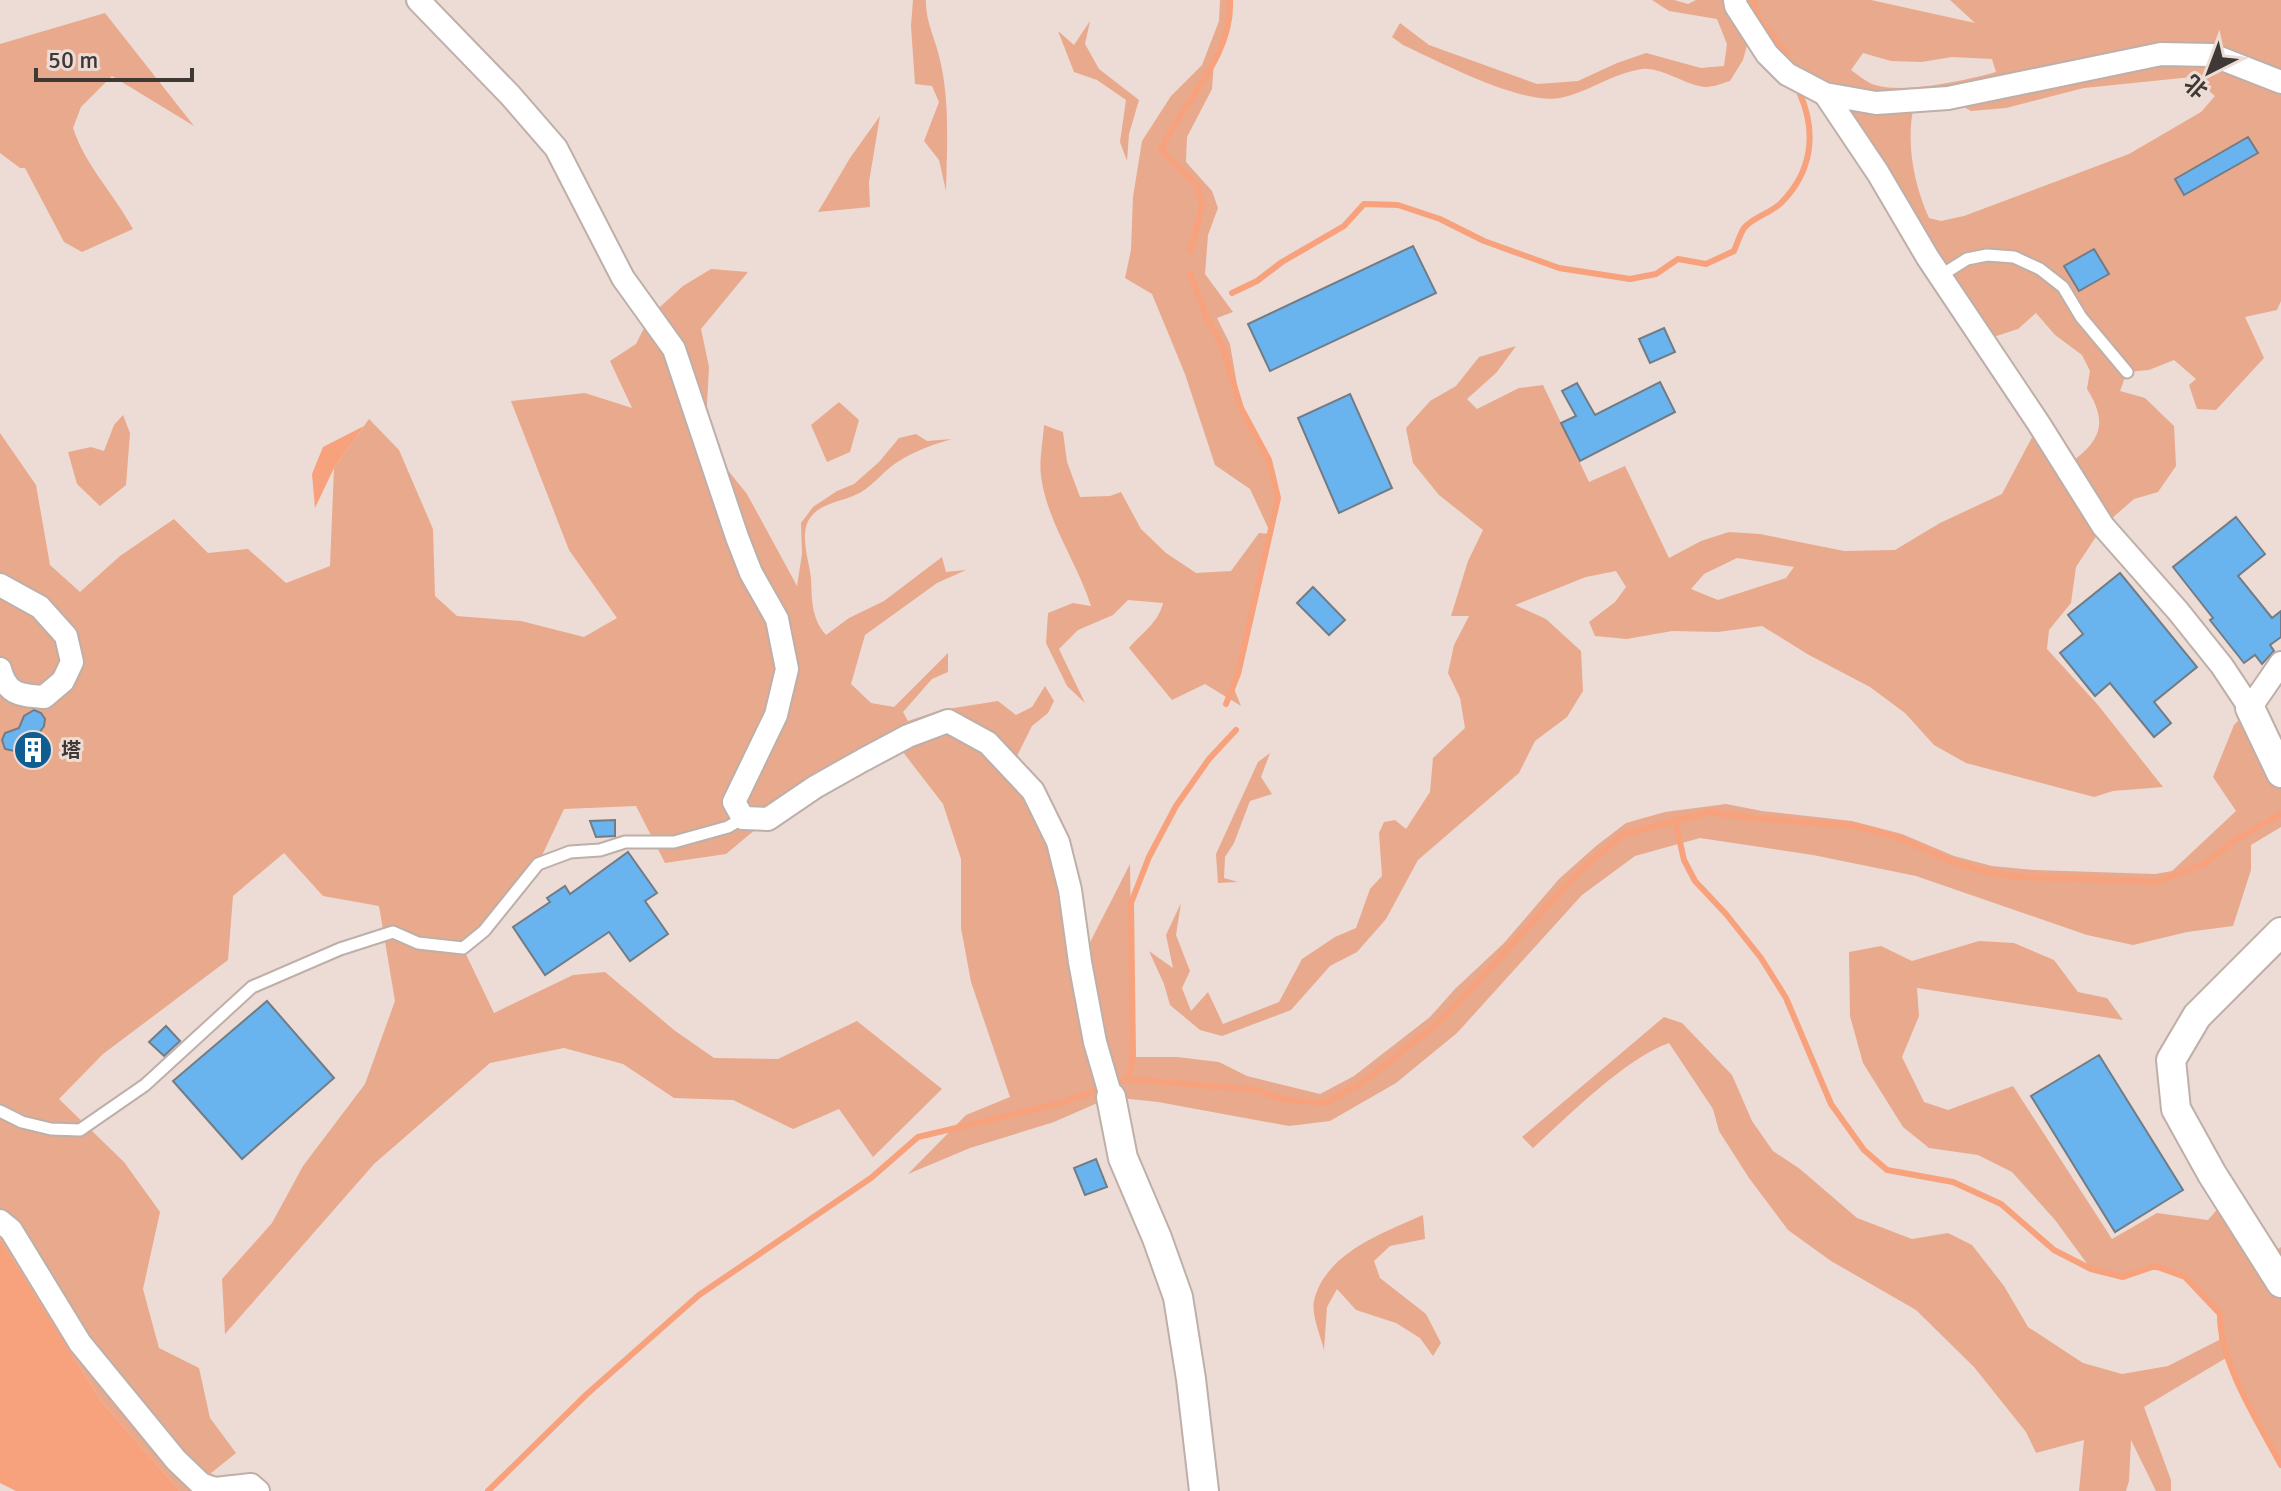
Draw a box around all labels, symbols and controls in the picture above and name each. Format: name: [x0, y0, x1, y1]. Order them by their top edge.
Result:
scale bar: [36, 32, 192, 82]
north arrow: [2169, 32, 2249, 112]
text: 50 m: [48, 45, 98, 75]
text: 北: [2179, 69, 2213, 104]
building icon: 塔: [12, 729, 54, 771]
place label: 塔: [61, 738, 81, 763]

